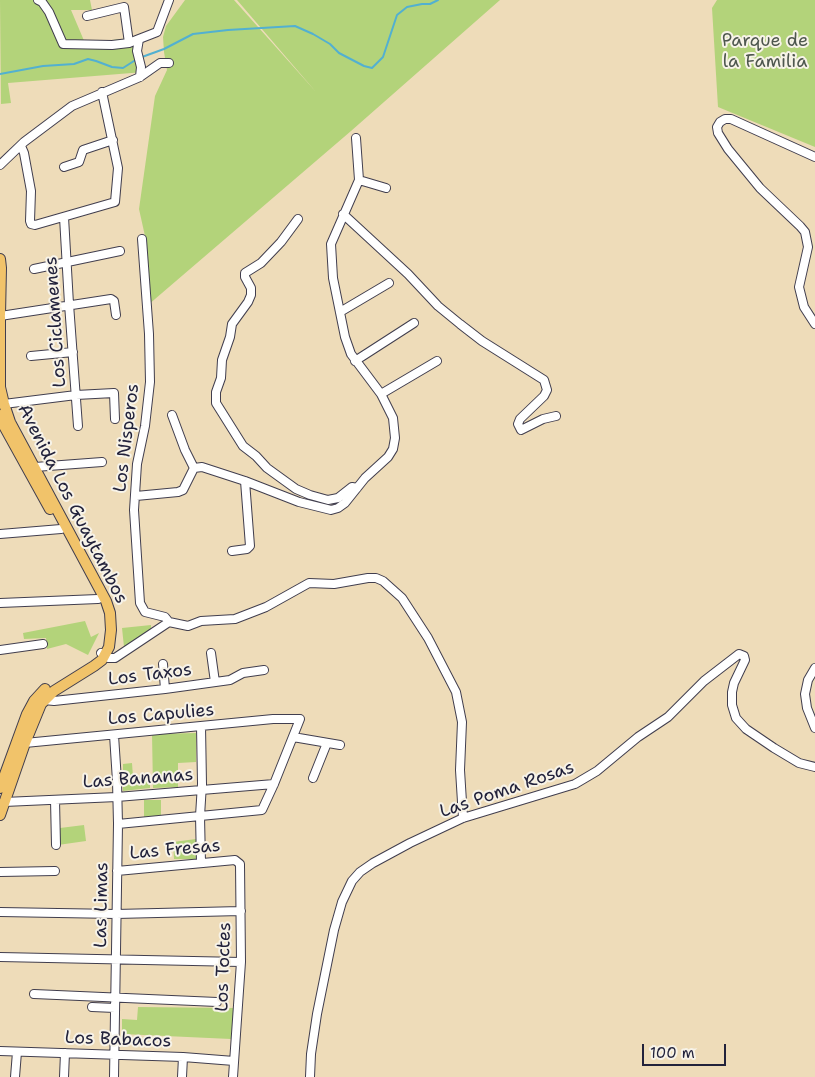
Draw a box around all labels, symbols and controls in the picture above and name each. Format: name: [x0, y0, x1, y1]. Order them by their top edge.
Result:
park label: Parque de la Familia: [722, 30, 808, 72]
street label: Los Ciclamenes: [41, 256, 71, 388]
street label: Los Nisperos: [110, 382, 144, 494]
street label: Avenida Los Guaytambos: [12, 401, 132, 607]
street label: Los Taxos: [107, 659, 193, 691]
street label: Los Capulies: [107, 700, 215, 730]
street label: Las Poma Rosas: [437, 757, 577, 823]
street label: Las Bananas: [82, 764, 194, 794]
street label: Las Fresas: [129, 835, 221, 865]
street label: Las Limas: [90, 862, 114, 948]
street label: Los Toctes: [212, 922, 236, 1012]
street label: Los Babacos: [64, 1027, 172, 1053]
scale bar: [645, 1034, 729, 1066]
text: 100 m: [650, 1043, 695, 1063]

